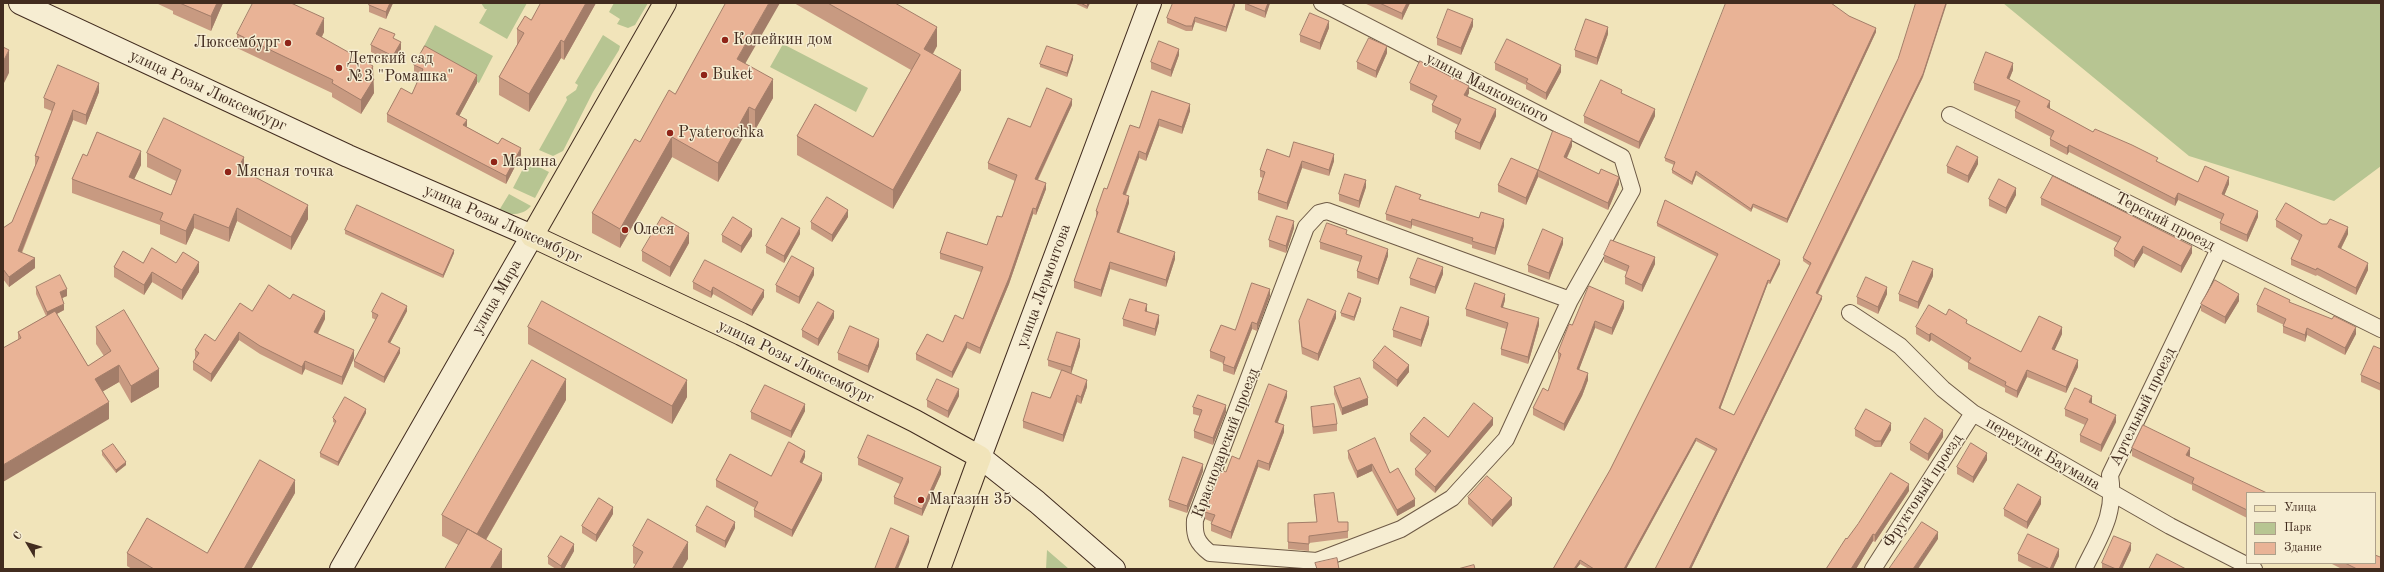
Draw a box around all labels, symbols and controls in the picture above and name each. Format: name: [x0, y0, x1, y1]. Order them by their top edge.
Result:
place label: Копейкин дом: [733, 30, 832, 50]
place label: Люксембург: [194, 33, 280, 53]
marker: Копейкин дом: [720, 35, 730, 45]
marker: Люксембург: [283, 38, 293, 48]
street label: улица Розы Люксембург: [126, 46, 290, 136]
place label: Детский сад №3 "Ромашка": [347, 49, 454, 87]
street label: улица Маяковского: [1422, 49, 1552, 127]
marker: Детский сад №3 "Ромашка": [334, 63, 344, 73]
place label: Buket: [712, 65, 753, 85]
marker: Buket: [699, 70, 709, 80]
place label: Pyaterochka: [678, 123, 764, 143]
marker: Pyaterochka: [665, 128, 675, 138]
place label: Марина: [502, 152, 557, 172]
marker: Марина: [489, 157, 499, 167]
place label: Мясная точка: [236, 162, 334, 182]
marker: Мясная точка: [223, 167, 233, 177]
street label: улица Розы Люксембург: [421, 180, 585, 268]
street label: Терский проезд: [2112, 189, 2218, 255]
place label: Олеся: [633, 220, 674, 240]
street label: улица Лермонтова: [1013, 221, 1075, 351]
marker: Олеся: [620, 225, 630, 235]
street label: улица Мира: [468, 256, 526, 338]
street label: улица Розы Люксембург: [715, 316, 877, 408]
street label: Артельный проезд: [2106, 345, 2180, 469]
street label: Краснодарский проезд: [1189, 365, 1263, 521]
street label: переулок Баумана: [1982, 413, 2104, 495]
street label: Фруктовый проезд: [1879, 430, 1967, 552]
place label: Магазин 35: [929, 490, 1012, 510]
legend: [2246, 492, 2376, 564]
marker: Магазин 35: [916, 495, 926, 505]
text: Улица: [2284, 502, 2317, 514]
text: Парк: [2284, 522, 2312, 534]
north arrow: [8, 524, 48, 564]
text: С: [12, 530, 25, 543]
text: Здание: [2284, 542, 2322, 554]

